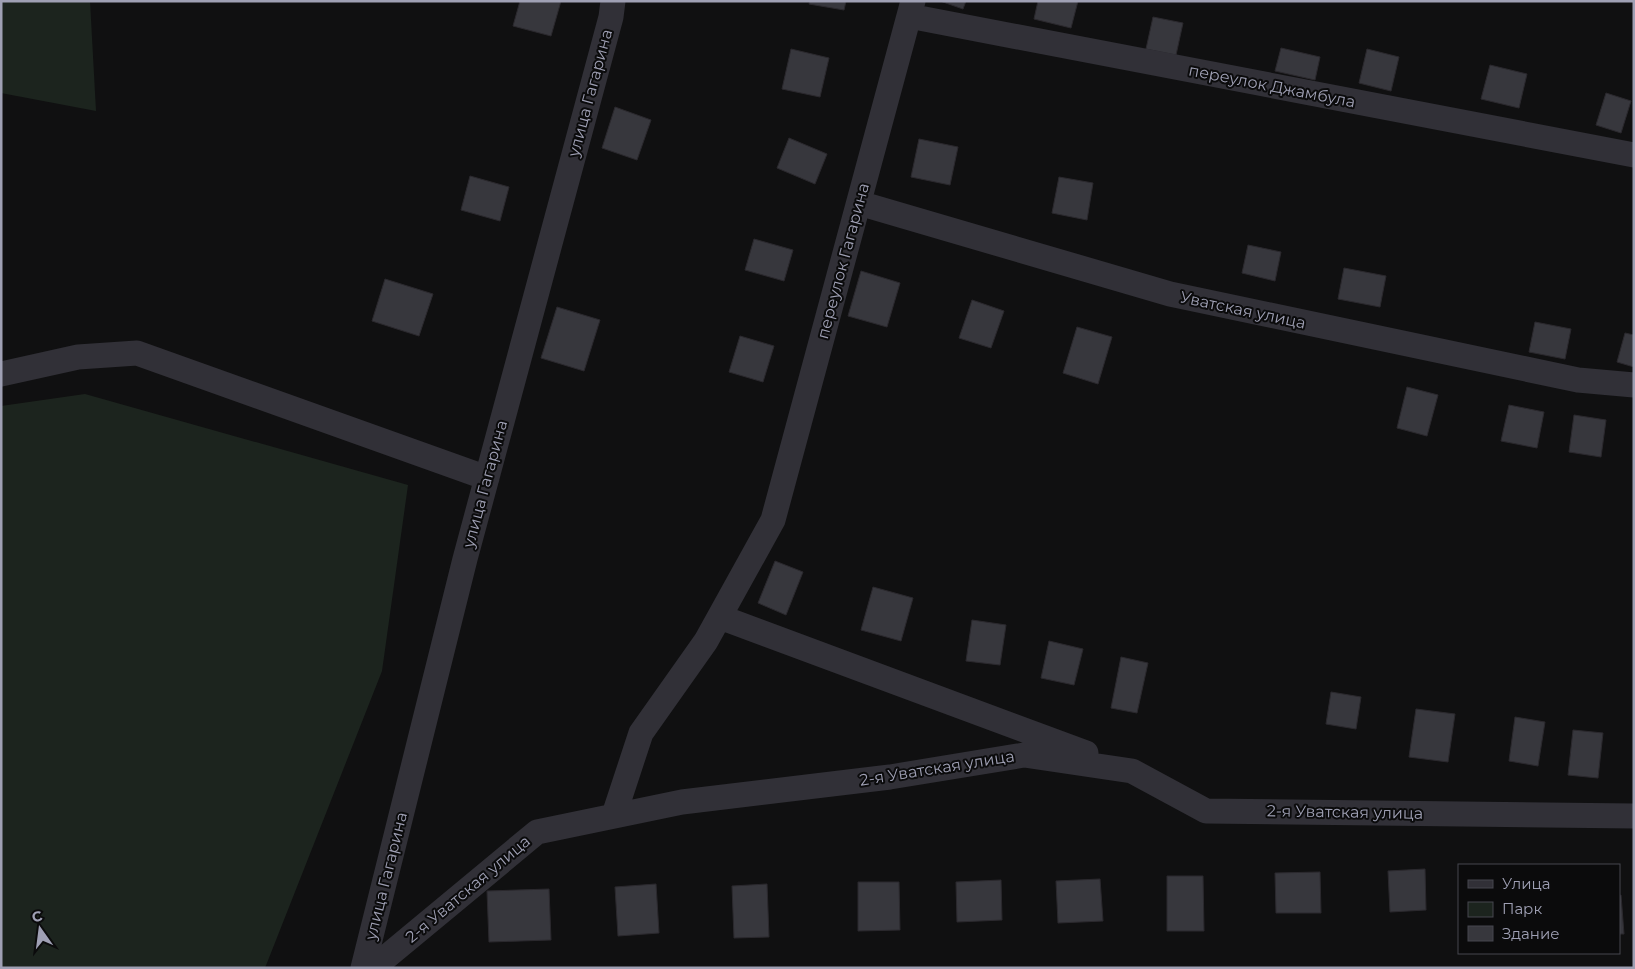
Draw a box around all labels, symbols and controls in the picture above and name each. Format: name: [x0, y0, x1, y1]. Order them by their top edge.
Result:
street label: улица Гагарина: [564, 27, 616, 160]
street label: переулок Джамбула: [1187, 61, 1357, 111]
street label: переулок Гагарина: [813, 181, 873, 341]
street label: Уватская улица: [1178, 287, 1308, 333]
street label: улица Гагарина: [459, 418, 511, 551]
street label: 2-я Уватская улица: [858, 746, 1016, 790]
street label: 2-я Уватская улица: [1267, 801, 1423, 823]
street label: улица Гагарина: [361, 810, 411, 943]
street label: 2-я Уватская улица: [402, 831, 534, 947]
legend: [1458, 864, 1620, 954]
text: Улица: [1502, 874, 1550, 893]
text: Парк: [1502, 899, 1542, 918]
north arrow: [15, 904, 65, 954]
text: С: [30, 906, 44, 926]
text: Здание: [1502, 924, 1560, 943]

